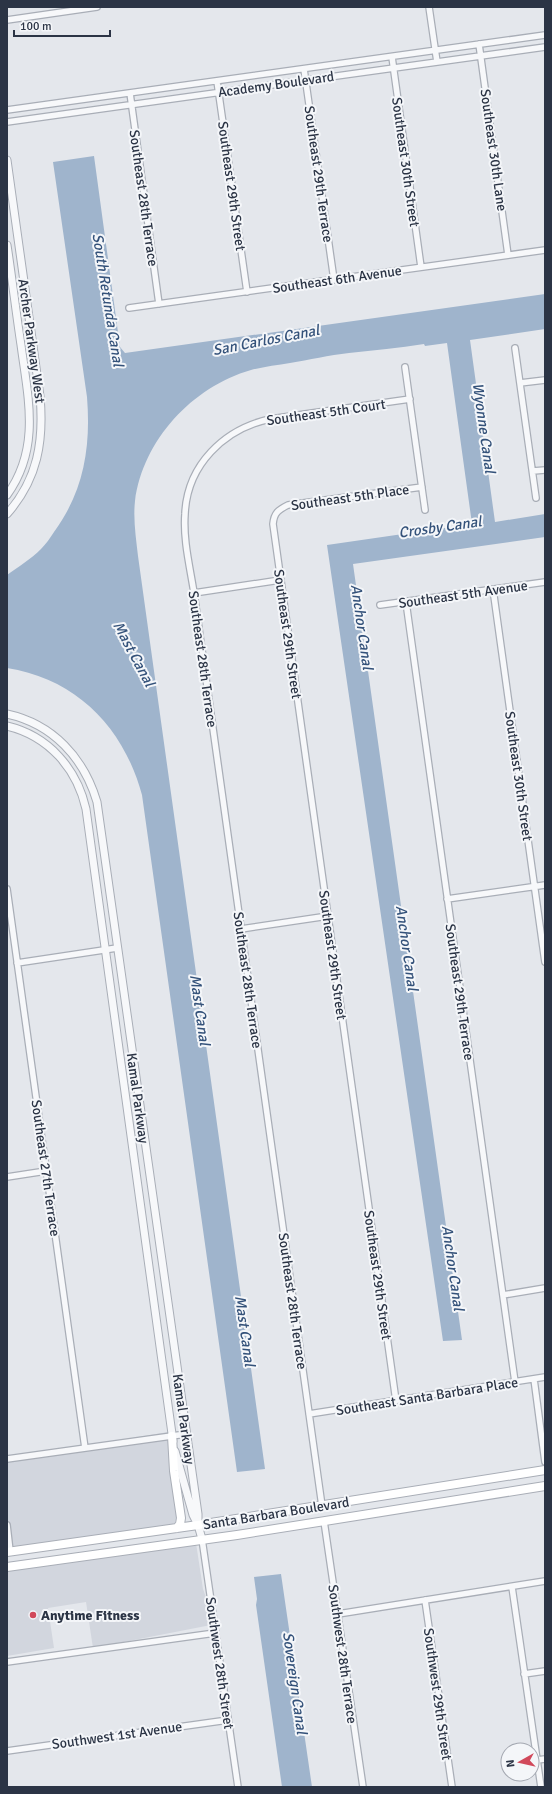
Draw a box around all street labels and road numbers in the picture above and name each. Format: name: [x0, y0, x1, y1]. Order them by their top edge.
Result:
street label: Academy Boulevard: [217, 68, 335, 101]
street label: Southeast 30th Lane: [477, 88, 510, 212]
street label: Southeast 30th Street: [388, 96, 423, 228]
street label: Southeast 29th Terrace: [301, 105, 337, 243]
street label: Southeast 29th Street: [214, 120, 249, 252]
street label: Southeast 28th Terrace: [126, 129, 162, 267]
street label: Southeast 6th Avenue: [271, 262, 403, 297]
street label: Archer Parkway West: [14, 278, 49, 405]
street label: Southeast 5th Court: [265, 396, 387, 429]
street label: Southeast 5th Place: [290, 481, 410, 514]
street label: Southeast 29th Street: [270, 568, 305, 700]
street label: Southeast 5th Avenue: [397, 577, 529, 612]
street label: Southeast 28th Terrace: [185, 590, 221, 728]
street label: Southeast 30th Street: [501, 710, 536, 842]
street label: Southeast 29th Street: [315, 889, 350, 1021]
street label: Southeast 28th Terrace: [230, 911, 266, 1049]
street label: Southeast 29th Terrace: [442, 923, 478, 1061]
street label: Kamal Parkway: [123, 1052, 152, 1145]
street label: Southeast 27th Terrace: [28, 1099, 64, 1237]
street label: Southeast 29th Street: [360, 1209, 395, 1341]
street label: Southeast 28th Terrace: [275, 1232, 311, 1370]
street label: Kamal Parkway: [169, 1373, 198, 1466]
street label: Southeast Santa Barbara Place: [335, 1374, 519, 1419]
street label: Santa Barbara Boulevard: [202, 1494, 351, 1533]
street label: Southwest 28th Terrace: [324, 1583, 361, 1725]
street label: Southwest 28th Street: [202, 1596, 237, 1730]
street label: Southwest 29th Street: [420, 1627, 455, 1761]
street label: Southwest 1st Avenue: [51, 1718, 183, 1753]

